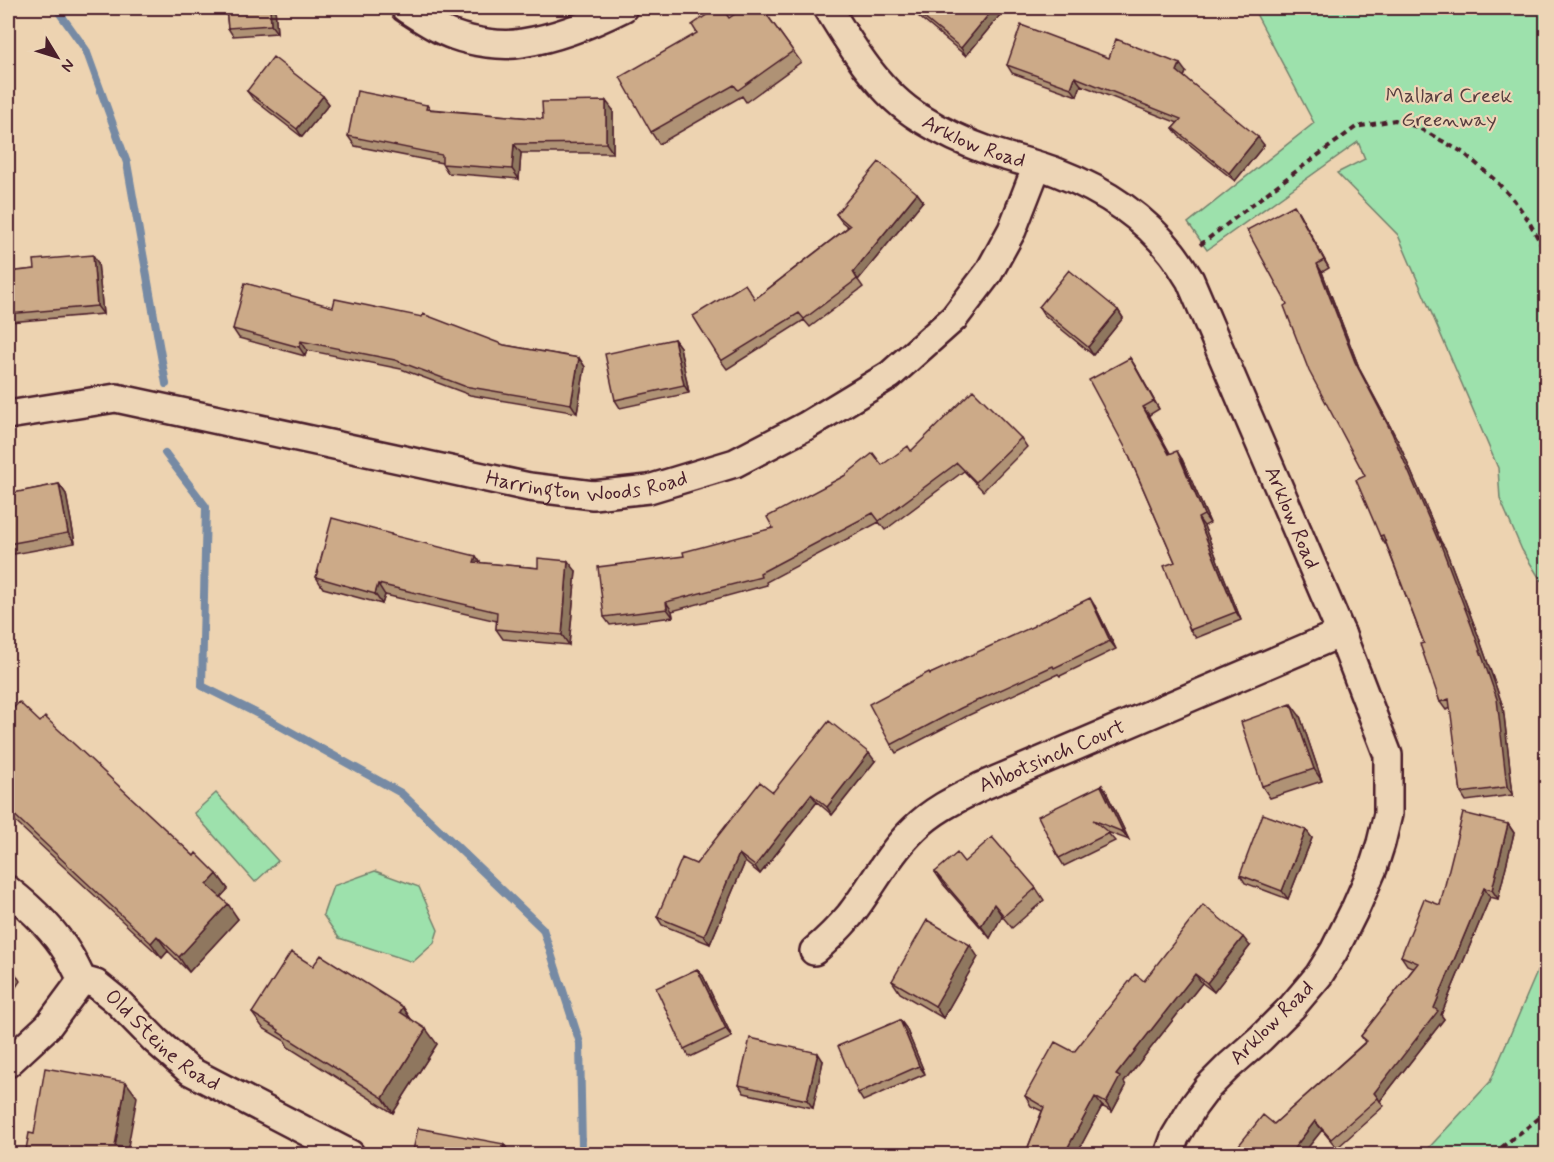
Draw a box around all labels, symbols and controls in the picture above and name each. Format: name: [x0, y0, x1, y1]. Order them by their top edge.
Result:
north arrow: [27, 27, 87, 87]
text: N: [56, 55, 79, 76]
park label: Mallard Creek Greenway: [1386, 82, 1513, 134]
street label: Arklow Road: [917, 108, 1028, 175]
street label: Arklow Road: [1257, 462, 1326, 573]
street label: Harrington Woods Road: [483, 464, 691, 510]
street label: Abbotsinch Court: [974, 713, 1129, 800]
street label: Arklow Road: [1224, 975, 1320, 1071]
street label: Old Steine Road: [99, 983, 225, 1098]

